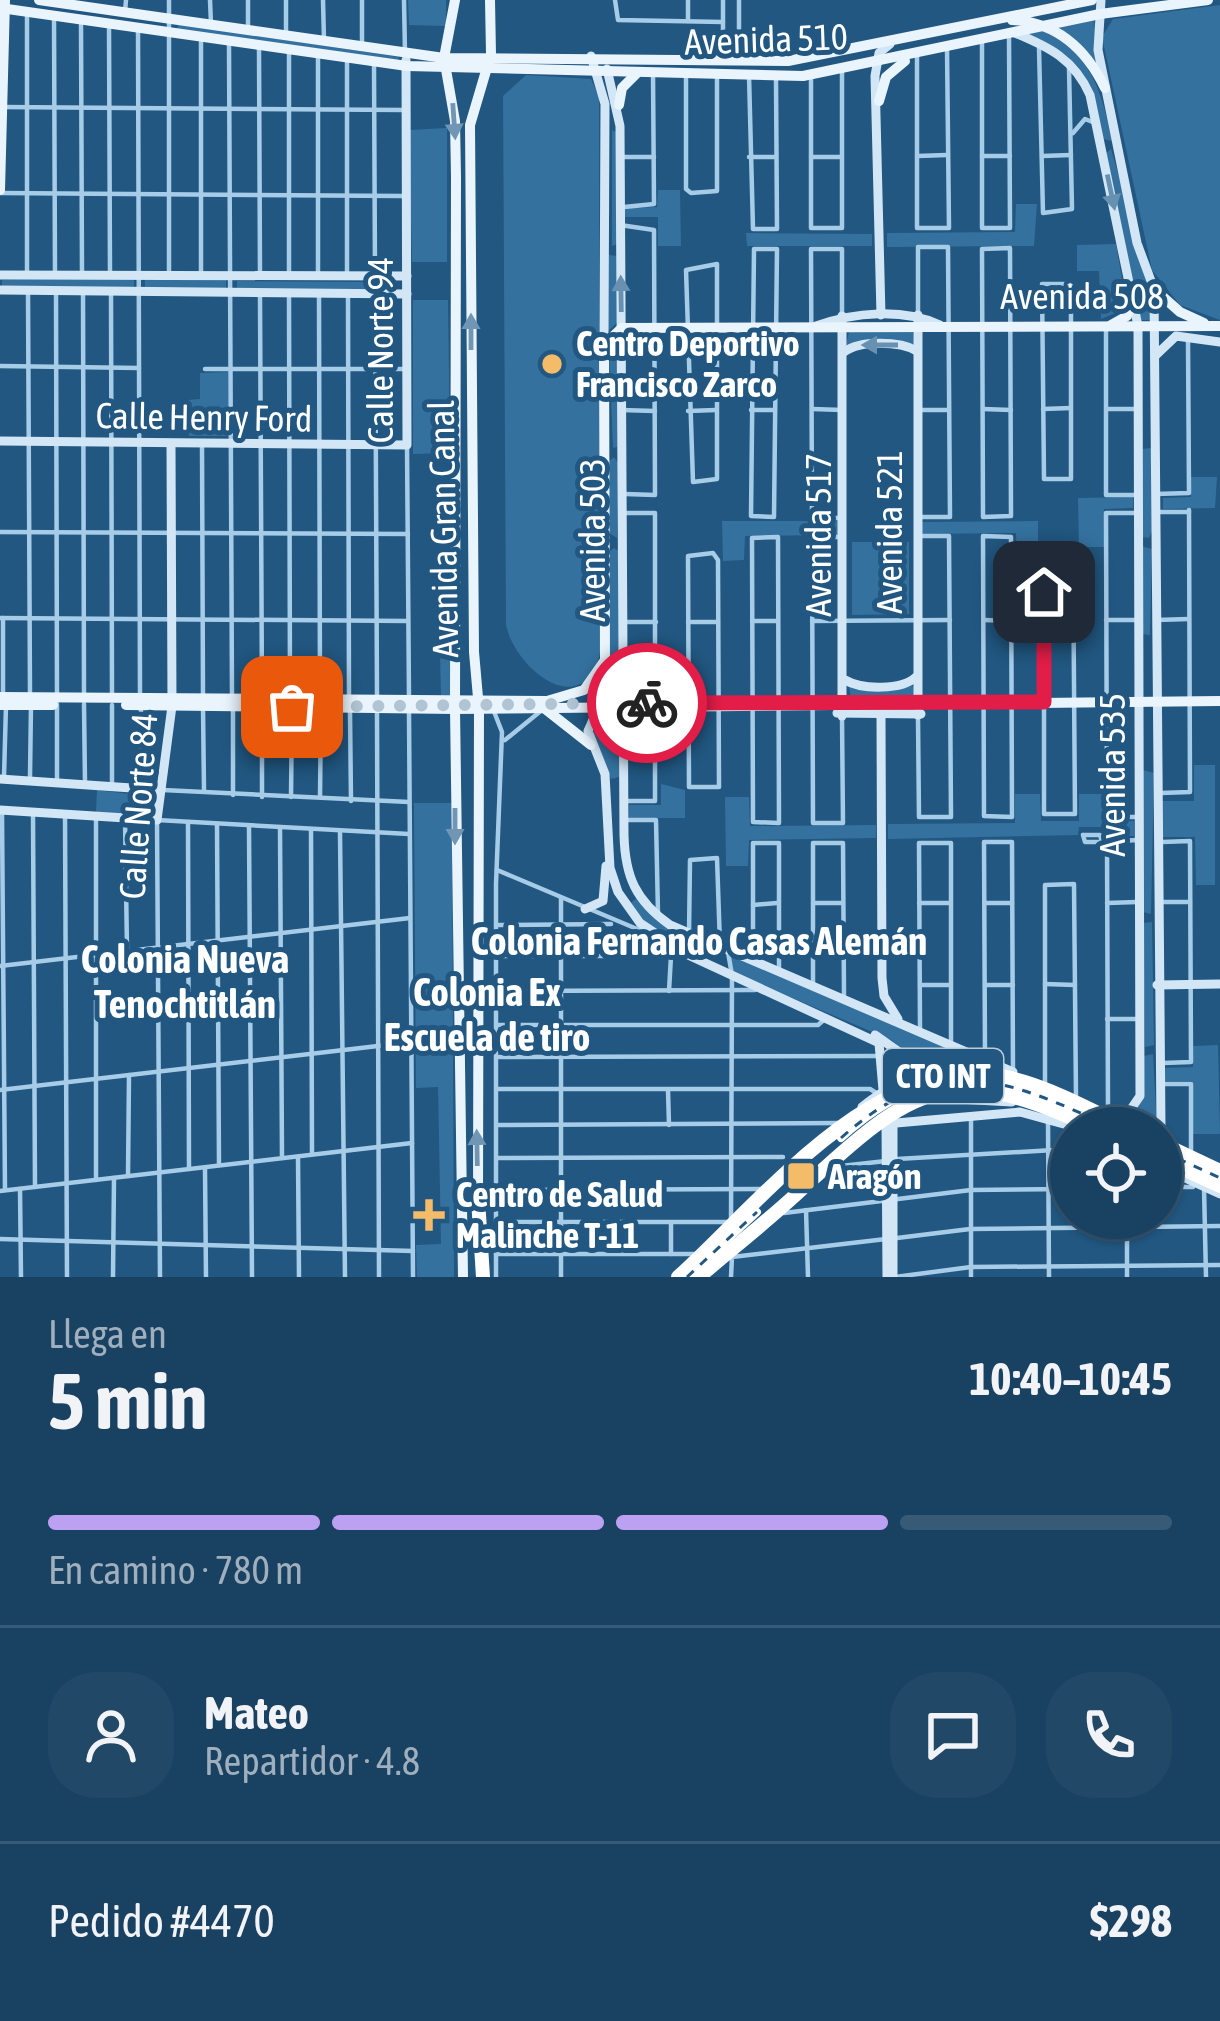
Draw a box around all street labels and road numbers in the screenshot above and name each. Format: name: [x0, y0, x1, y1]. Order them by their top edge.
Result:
street label: Avenida 510: [683, 15, 849, 63]
street label: Calle Norte 94: [359, 257, 401, 443]
street label: Avenida 508: [1000, 275, 1164, 317]
street label: Calle Henry Ford: [95, 394, 313, 440]
street label: Avenida Gran Canal: [420, 399, 466, 658]
street label: Avenida 521: [868, 450, 910, 614]
street label: Avenida 517: [797, 453, 839, 617]
street label: Avenida 503: [571, 458, 613, 622]
street label: Avenida 535: [1091, 693, 1133, 857]
street label: Calle Norte 84: [111, 712, 165, 900]
road number: CTO INT: [883, 1049, 1003, 1103]

